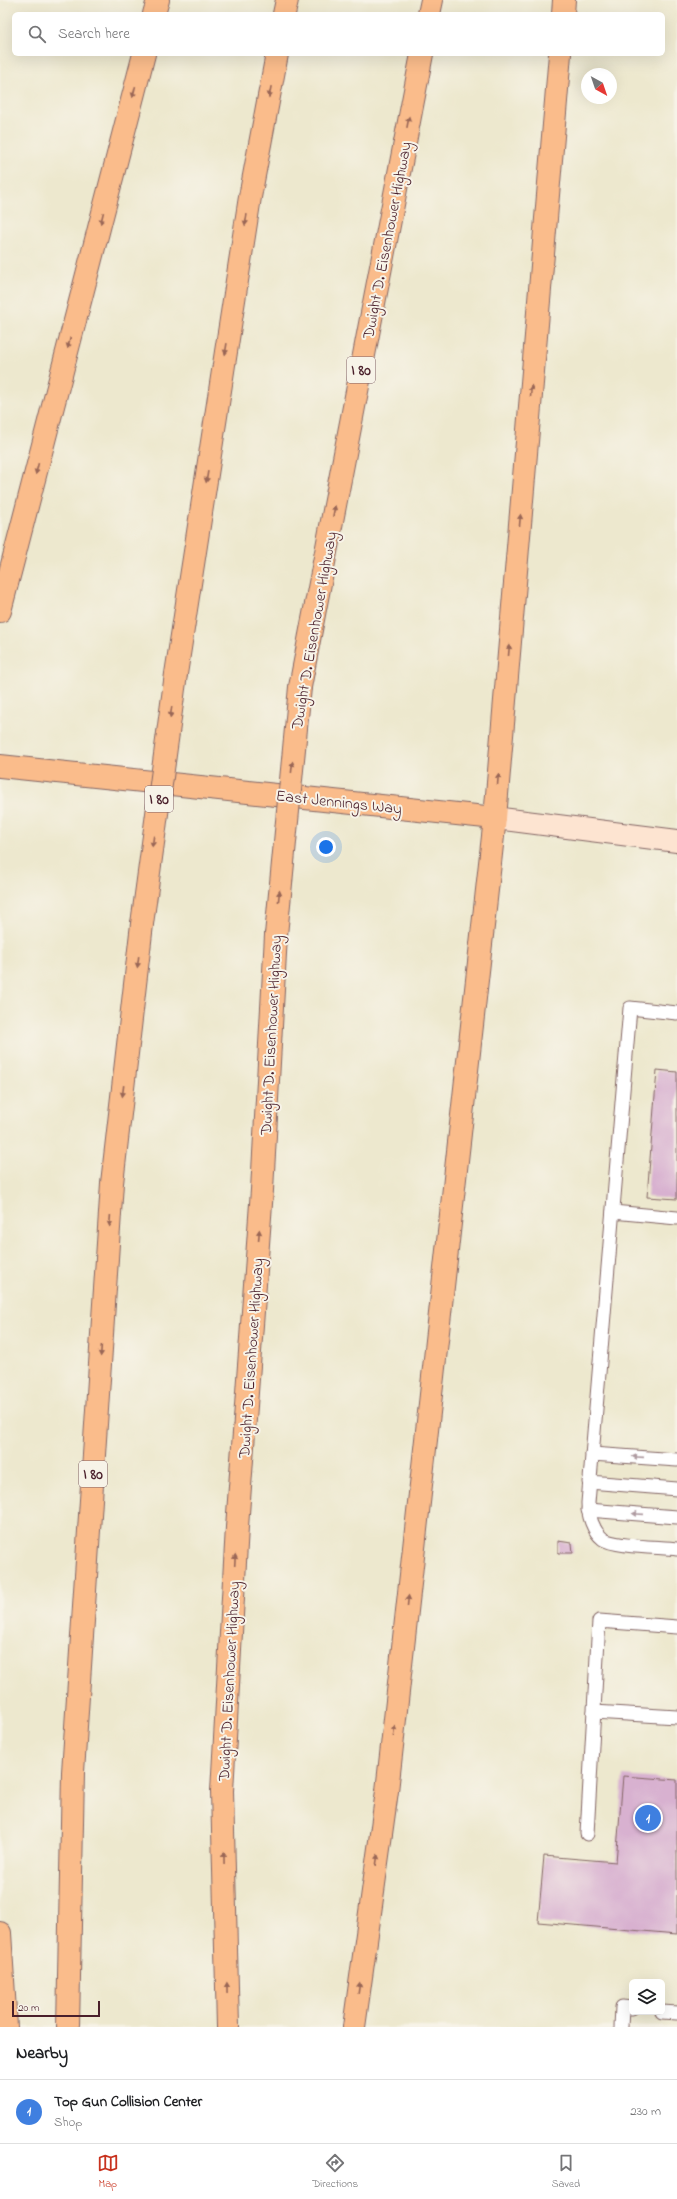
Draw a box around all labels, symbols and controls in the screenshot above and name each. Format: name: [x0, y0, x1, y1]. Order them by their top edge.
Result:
search box: [12, 12, 665, 56]
icon: search: [26, 23, 48, 45]
text: Search here: [58, 23, 130, 45]
north arrow: [581, 68, 617, 104]
one-way arrow: [131, 86, 137, 98]
one-way arrow: [266, 86, 272, 98]
one-way arrow: [406, 116, 412, 128]
street label: Dwight D. Eisenhower Highway: [357, 140, 419, 342]
one-way arrow: [98, 211, 104, 224]
one-way arrow: [243, 214, 249, 226]
one-way arrow: [66, 338, 72, 350]
one-way arrow: [223, 343, 229, 355]
road number: I 80: [347, 357, 375, 383]
one-way arrow: [528, 385, 535, 397]
one-way arrow: [33, 463, 39, 476]
one-way arrow: [203, 471, 209, 483]
one-way arrow: [331, 505, 337, 517]
one-way arrow: [517, 514, 524, 526]
street label: Dwight D. Eisenhower Highway: [286, 530, 344, 732]
one-way arrow: [506, 644, 513, 656]
one-way arrow: [168, 706, 174, 719]
one-way arrow: [289, 761, 296, 773]
one-way arrow: [495, 773, 502, 785]
street label: East Jennings Way: [275, 784, 403, 822]
road number: I 80: [145, 786, 173, 812]
one-way arrow: [150, 835, 156, 847]
your location: [316, 837, 336, 857]
one-way arrow: [276, 890, 283, 902]
street label: Dwight D. Eisenhower Highway: [255, 934, 289, 1137]
one-way arrow: [134, 956, 141, 968]
one-way arrow: [120, 1085, 126, 1098]
one-way arrow: [106, 1215, 113, 1227]
one-way arrow: [255, 1229, 262, 1241]
street label: Dwight D. Eisenhower Highway: [233, 1257, 271, 1460]
one-way arrow: [98, 1345, 105, 1357]
one-way arrow: [632, 1454, 644, 1461]
road number: I 80: [79, 1461, 107, 1487]
one-way arrow: [632, 1510, 644, 1517]
one-way arrow: [232, 1554, 239, 1566]
street label: Dwight D. Eisenhower Highway: [213, 1580, 247, 1783]
one-way arrow: [405, 1595, 411, 1607]
one-way arrow: [390, 1725, 397, 1737]
pin: 1: [635, 1803, 661, 1833]
one-way arrow: [221, 1851, 227, 1864]
one-way arrow: [374, 1854, 380, 1866]
map controls: [629, 1979, 665, 2015]
button: layers: [629, 1979, 665, 2015]
one-way arrow: [224, 1981, 230, 1994]
one-way arrow: [356, 1982, 362, 1994]
scale bar: [12, 1999, 100, 2018]
text: 20 m: [18, 2000, 40, 2016]
text: Nearby: [16, 2041, 68, 2066]
text: Top Gun Collision Center: [54, 2091, 202, 2113]
text: 1: [27, 2102, 31, 2121]
text: 230 m: [630, 2102, 661, 2121]
text: Shop: [54, 2113, 82, 2132]
tab: Map: [97, 2152, 119, 2192]
tab: Directions: [312, 2152, 358, 2192]
tab: Saved: [552, 2152, 580, 2192]

